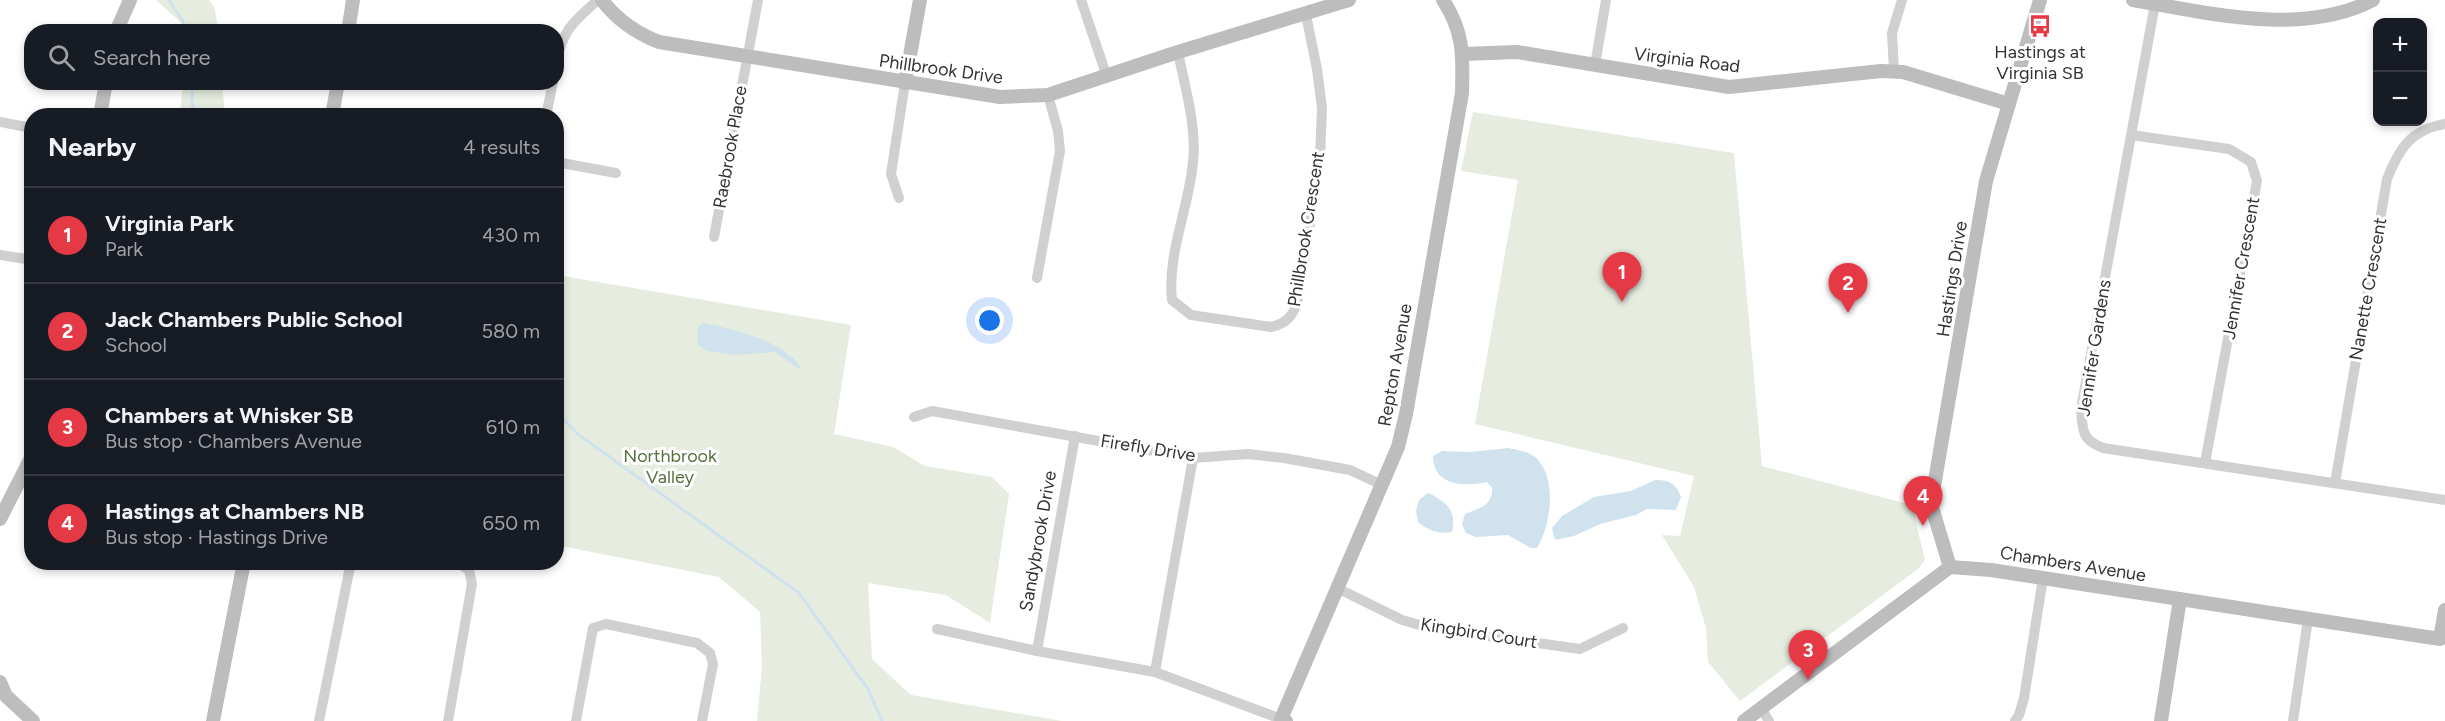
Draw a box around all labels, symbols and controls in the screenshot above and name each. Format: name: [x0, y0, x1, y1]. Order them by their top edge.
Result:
bus stop icon: Hastings at Virginia SB: [2027, 13, 2053, 39]
map controls: [2373, 18, 2427, 126]
button: +: [2373, 18, 2427, 72]
search box: [24, 24, 564, 90]
icon: search: [45, 41, 78, 74]
place label: Hastings at Virginia SB: [1994, 41, 2086, 84]
street label: Virginia Road: [1633, 43, 1741, 77]
text: Search here: [93, 44, 211, 71]
street label: Phillbrook Drive: [878, 49, 1005, 89]
button: −: [2373, 72, 2427, 126]
street label: Raebrook Place: [708, 84, 752, 210]
text: Nearby: [48, 131, 136, 163]
text: 4 results: [463, 135, 540, 159]
street label: Phillbrook Crescent: [1283, 150, 1329, 308]
street label: Jennifer Crescent: [2218, 195, 2264, 341]
text: Virginia Park: [105, 210, 234, 237]
street label: Nanette Crescent: [2345, 216, 2391, 362]
street label: Hastings Drive: [1932, 219, 1972, 339]
text: 1: [63, 223, 72, 247]
text: 430 m: [482, 223, 540, 247]
text: Park: [105, 237, 143, 261]
pin: 1: [1602, 252, 1642, 302]
pin: 2: [1828, 264, 1868, 313]
street label: Jennifer Gardens: [2072, 278, 2116, 418]
street label: Repton Avenue: [1373, 302, 1417, 428]
text: Jack Chambers Public School: [105, 306, 403, 333]
your location: [975, 306, 1004, 335]
text: 2: [62, 319, 73, 343]
text: 580 m: [481, 319, 540, 343]
text: School: [105, 333, 167, 357]
text: Chambers at Whisker SB: [105, 402, 353, 429]
text: 3: [62, 415, 73, 439]
text: 610 m: [486, 415, 540, 439]
text: Bus stop · Chambers Avenue: [105, 429, 362, 453]
street label: Firefly Drive: [1099, 430, 1197, 466]
park label: Northbrook Valley: [623, 445, 717, 488]
street label: Sandybrook Drive: [1015, 469, 1061, 613]
pin: 4: [1904, 476, 1942, 526]
text: Hastings at Chambers NB: [105, 498, 364, 525]
text: 4: [61, 511, 74, 535]
text: 650 m: [482, 511, 540, 535]
text: Bus stop · Hastings Drive: [105, 525, 328, 549]
street label: Chambers Avenue: [1998, 542, 2148, 586]
street label: Kingbird Court: [1419, 613, 1539, 653]
pin: 3: [1788, 630, 1828, 680]

